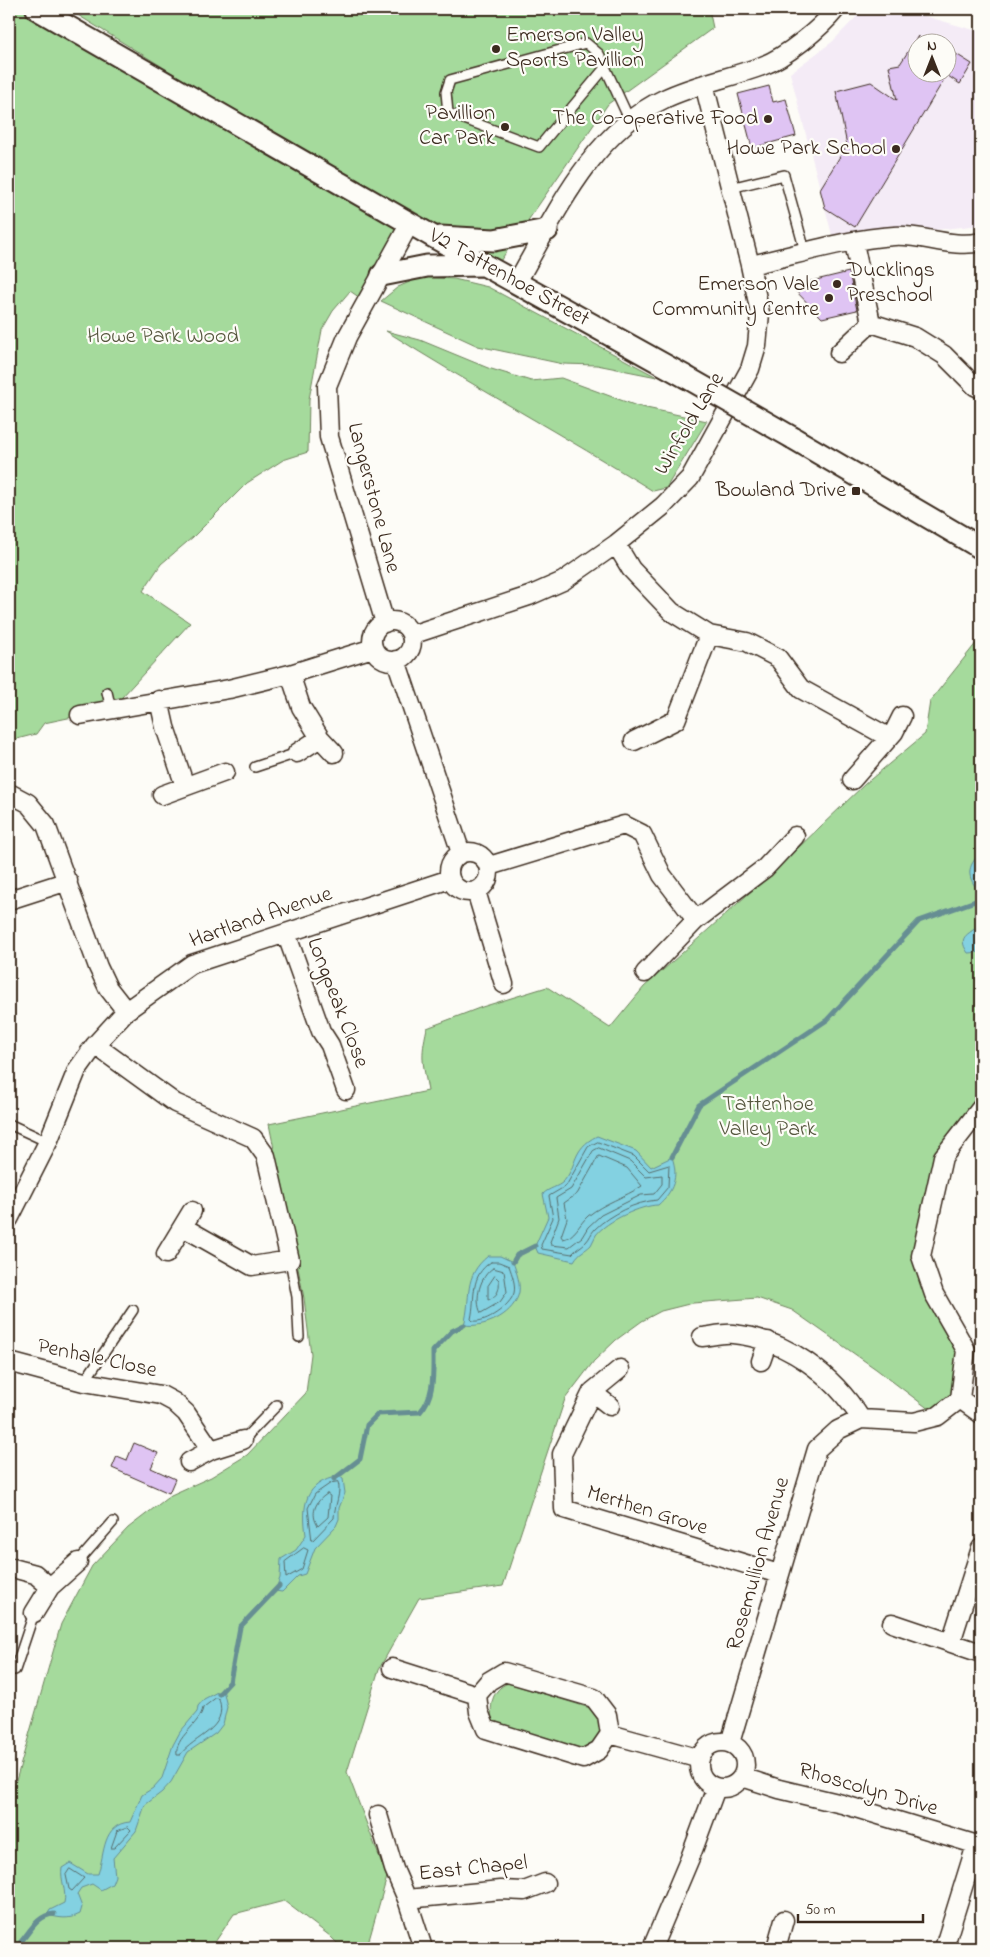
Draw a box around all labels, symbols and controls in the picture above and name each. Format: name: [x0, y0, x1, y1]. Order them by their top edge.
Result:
place label: Emerson Valley Sports Pavillion: [506, 20, 644, 77]
north arrow: [908, 32, 958, 82]
text: N: [927, 36, 937, 57]
marker: Emerson Valley Sports Pavillion: [490, 43, 502, 55]
place label: Pavillion Car Park: [419, 98, 495, 155]
place label: The Co-operative Food: [552, 103, 758, 135]
marker: The Co-operative Food: [762, 113, 774, 125]
marker: Pavillion Car Park: [499, 121, 511, 133]
place label: Howe Park School: [726, 133, 886, 165]
marker: Howe Park School: [890, 143, 902, 155]
street label: V2 Tattenhoe Street: [422, 220, 596, 336]
place label: Ducklings Preschool: [846, 255, 935, 312]
place label: Emerson Vale Community Centre: [652, 269, 819, 327]
marker: Ducklings Preschool: [831, 278, 843, 290]
marker: Emerson Vale Community Centre: [823, 292, 835, 304]
park label: Howe Park Wood: [87, 321, 239, 353]
street label: Winfold Lane: [647, 366, 733, 481]
street label: Langerstone Lane: [337, 419, 408, 577]
place label: Bowland Drive: [715, 475, 846, 507]
marker: Bowland Drive: [850, 485, 862, 497]
street label: Hartland Avenue: [185, 879, 337, 957]
street label: Longpeak Close: [297, 933, 377, 1073]
park label: Tattenhoe Valley Park: [719, 1089, 817, 1147]
street label: Penhale Close: [34, 1331, 160, 1387]
street label: Rosemullion Avenue: [719, 1473, 799, 1655]
street label: Merthen Grove: [582, 1477, 712, 1545]
street label: Rhoscolyn Drive: [794, 1755, 942, 1826]
street label: East Chapel: [417, 1847, 529, 1891]
scale bar: [798, 1892, 922, 1924]
text: 50 m: [805, 1899, 836, 1921]

